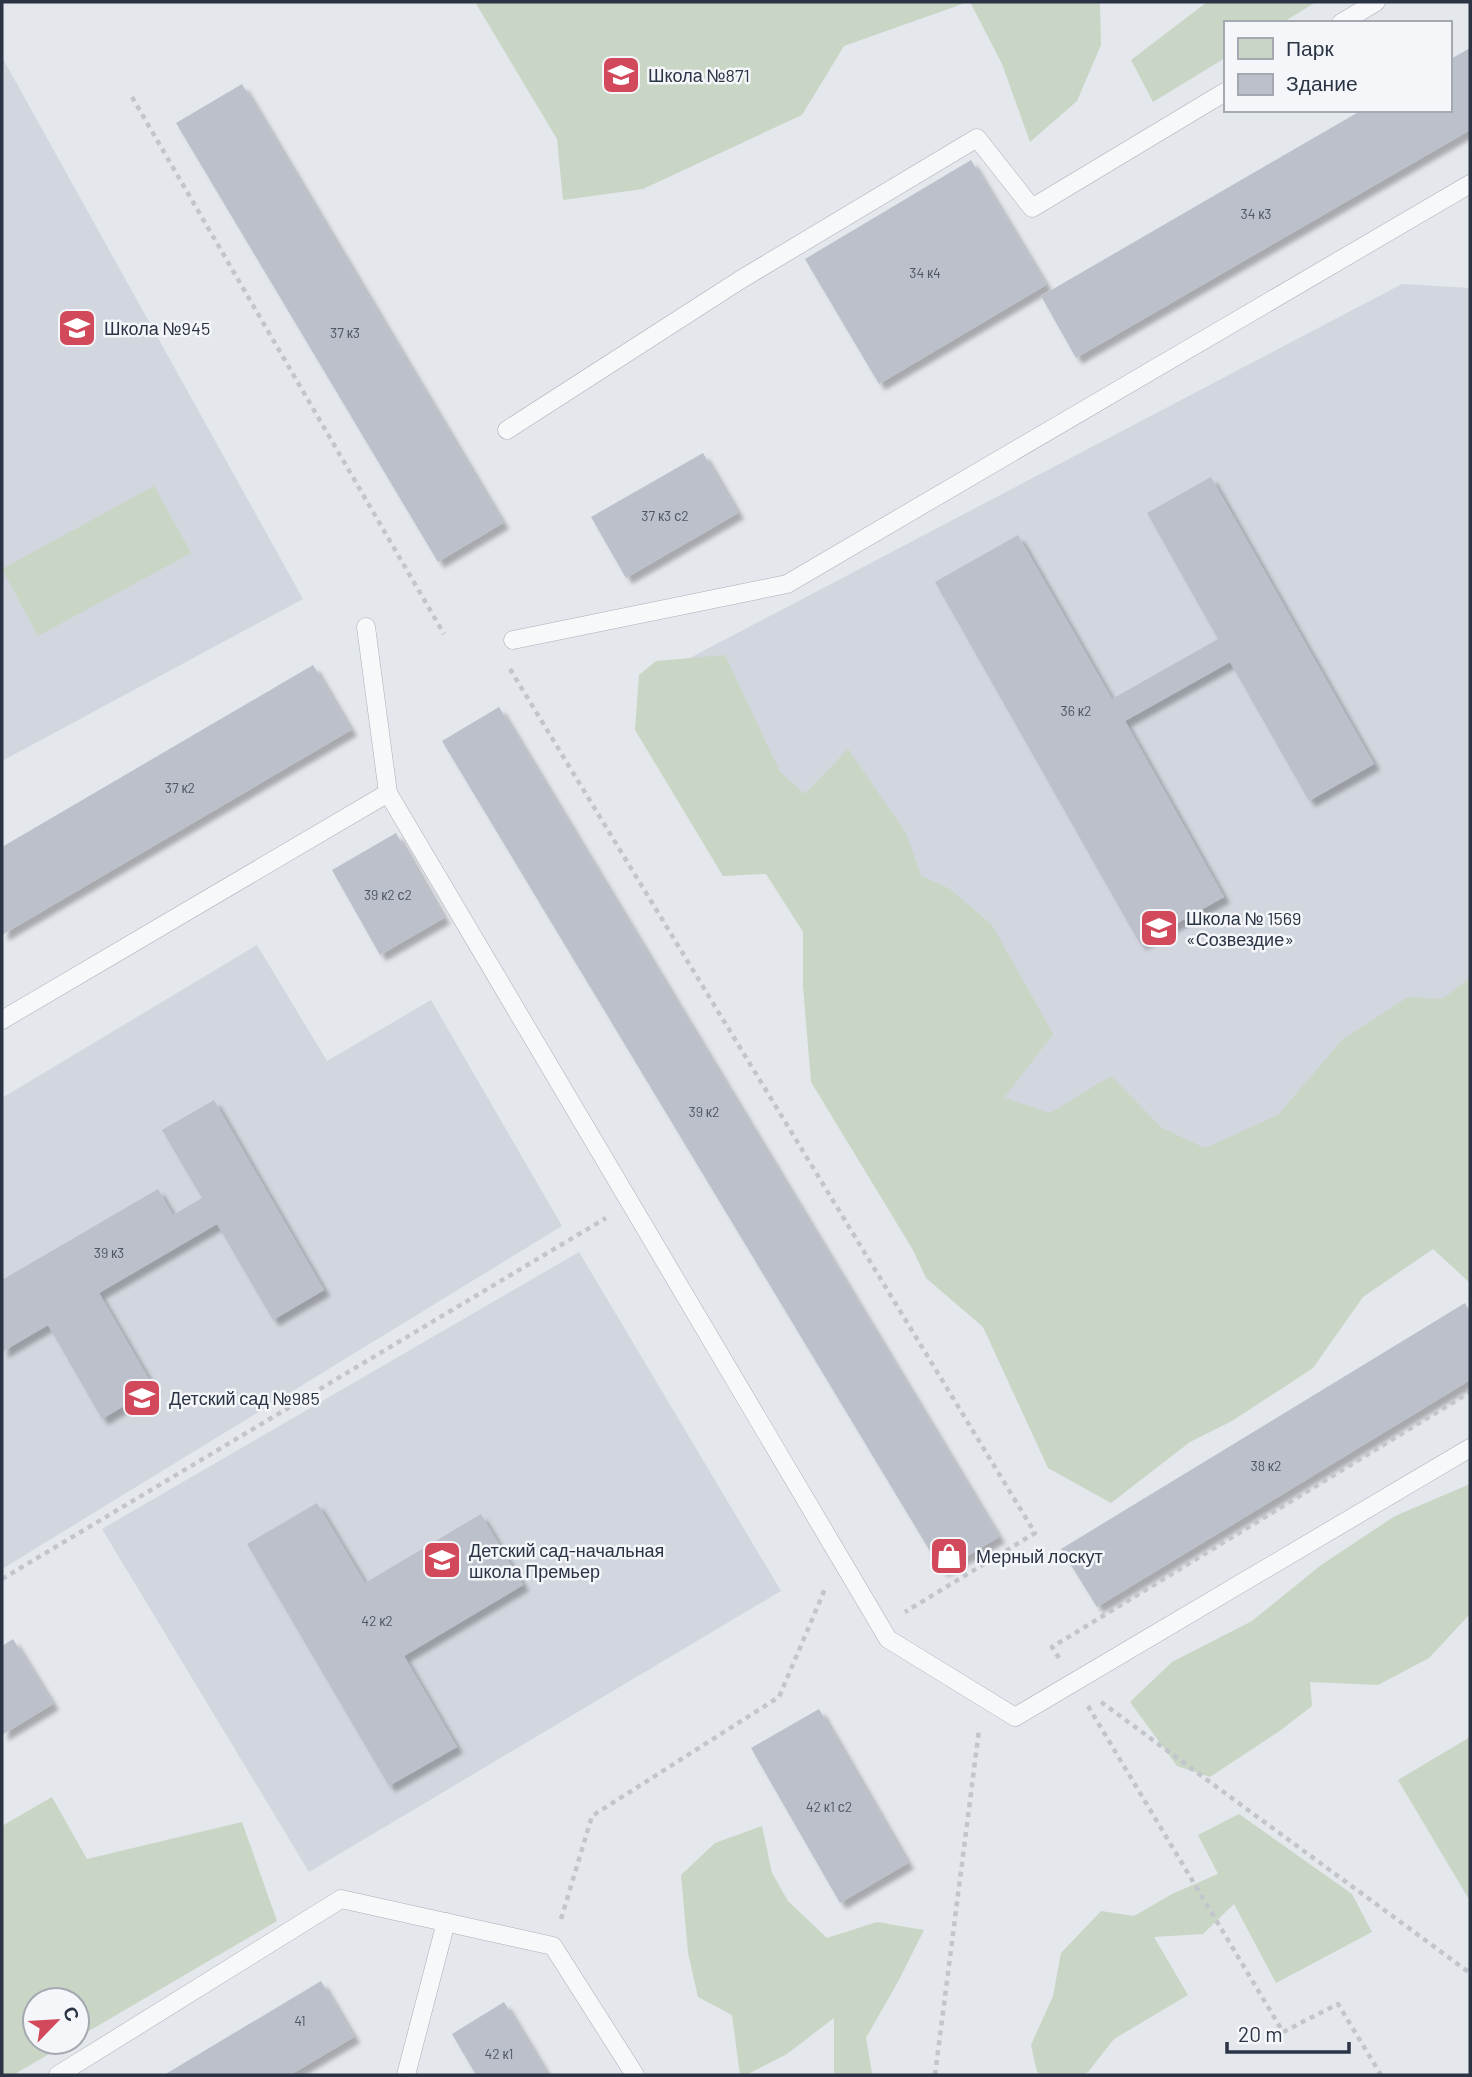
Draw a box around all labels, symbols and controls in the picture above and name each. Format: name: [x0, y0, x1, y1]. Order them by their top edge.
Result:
legend: [1224, 21, 1451, 112]
text: Парк: [1286, 35, 1334, 60]
school or university icon: Школа №871: [600, 54, 642, 96]
place label: Школа №871: [648, 64, 750, 86]
text: Здание: [1286, 70, 1358, 95]
house number: 34 к3: [1240, 205, 1272, 222]
house number: 34 к4: [909, 264, 941, 281]
school or university icon: Школа №945: [56, 307, 98, 349]
place label: Школа №945: [104, 317, 210, 339]
house number: 37 к3: [330, 324, 360, 341]
house number: 37 к3 с2: [641, 507, 689, 524]
house number: 36 к2: [1061, 702, 1091, 719]
house number: 37 к2: [165, 779, 195, 796]
house number: 39 к2 с2: [364, 886, 412, 903]
school or university icon: Школа № 1569 «Созвездие»: [1138, 907, 1180, 949]
place label: Школа № 1569 «Созвездие»: [1186, 907, 1301, 950]
house number: 39 к2: [689, 1103, 719, 1120]
house number: 39 к3: [94, 1244, 124, 1261]
school or university icon: Детский сад №985: [121, 1377, 163, 1419]
place label: Детский сад №985: [169, 1387, 320, 1409]
house number: 38 к2: [1251, 1457, 1281, 1474]
shop icon: Мерный лоскут: [928, 1535, 970, 1577]
school or university icon: Детский сад-начальная школа Премьер: [421, 1539, 463, 1581]
place label: Детский сад-начальная школа Премьер: [469, 1539, 664, 1582]
place label: Мерный лоскут: [976, 1545, 1103, 1567]
house number: 42 к2: [361, 1612, 393, 1629]
house number: 42 к1 с2: [806, 1798, 852, 1815]
north arrow: [21, 1986, 91, 2056]
text: С: [59, 2003, 85, 2025]
scale bar: [1227, 2010, 1350, 2054]
house number: 41: [294, 2012, 306, 2029]
text: 20 m: [1238, 2021, 1283, 2046]
house number: 42 к1: [484, 2045, 514, 2062]

